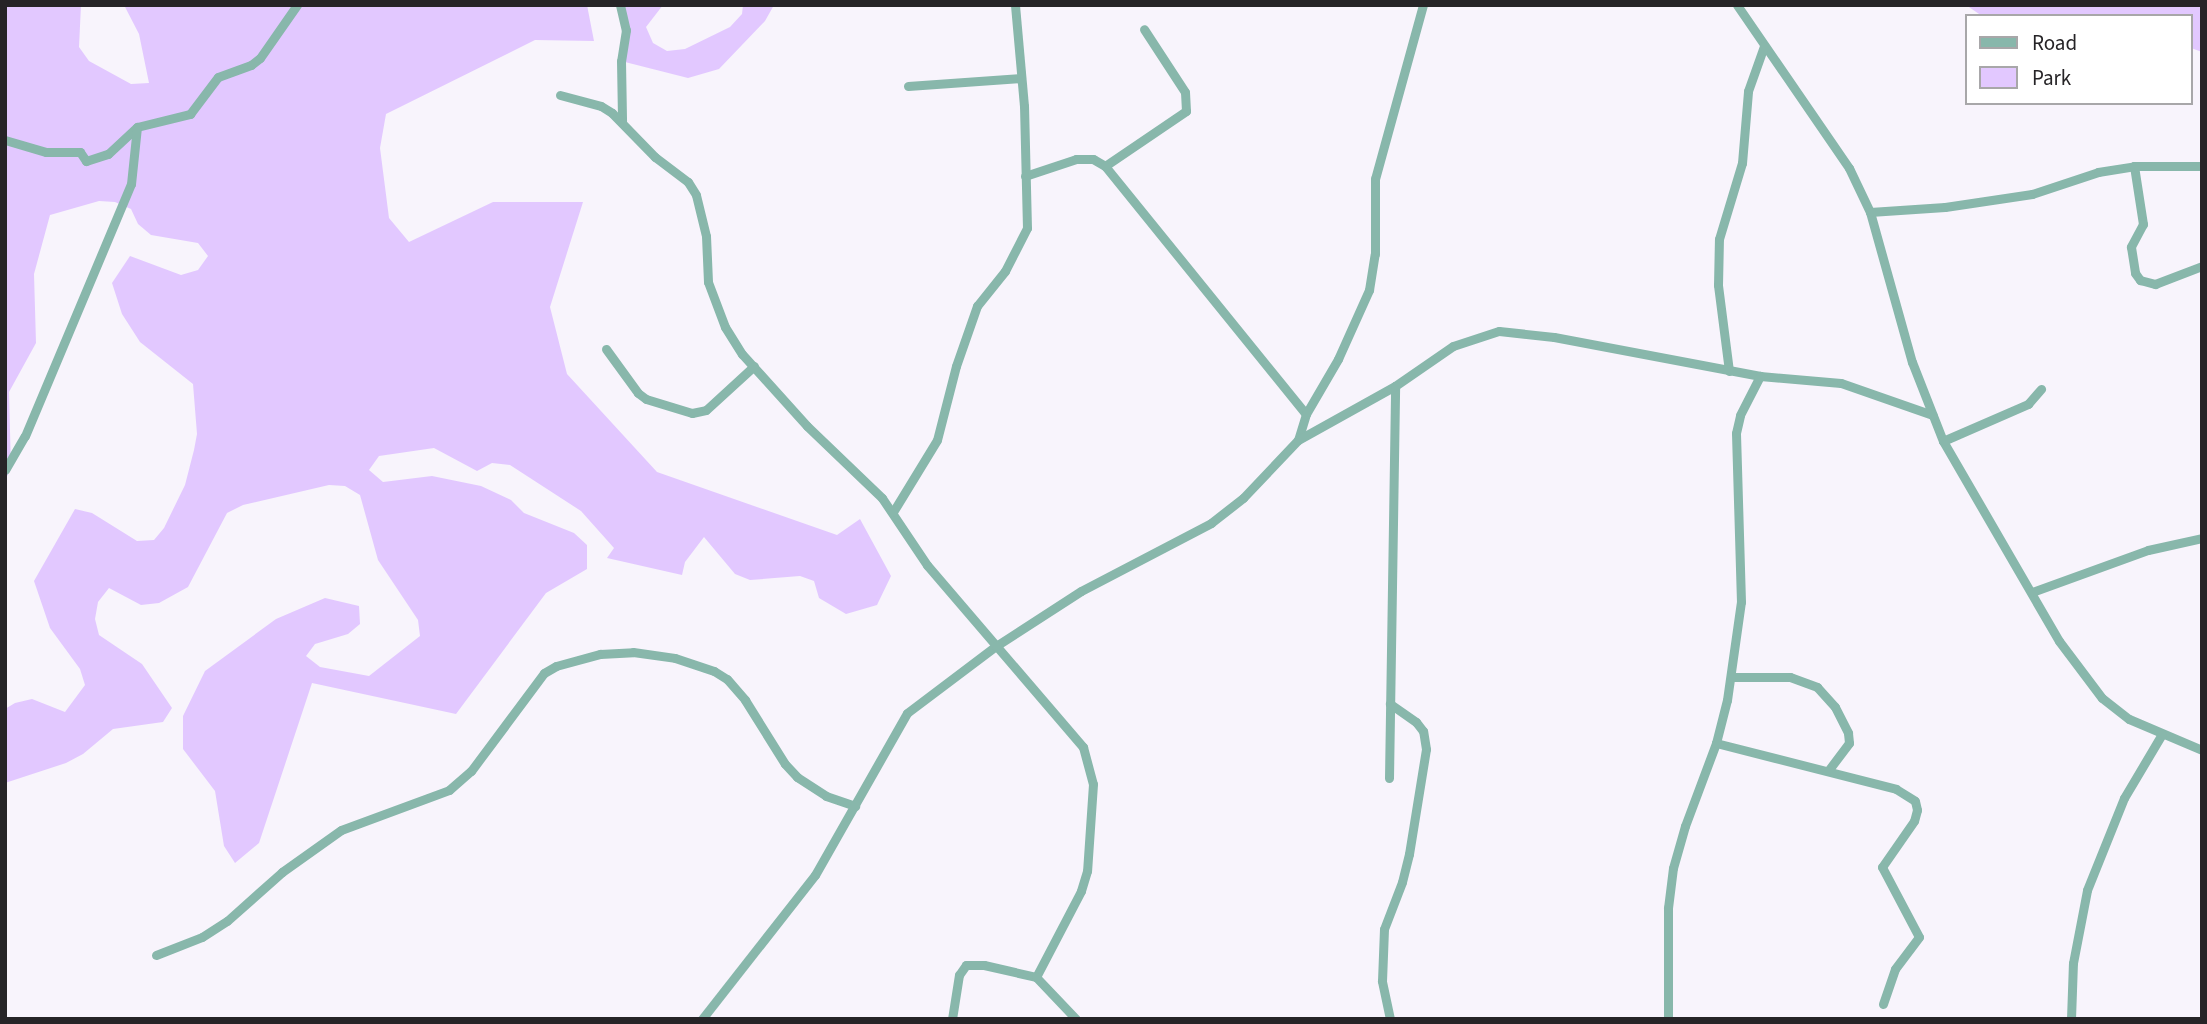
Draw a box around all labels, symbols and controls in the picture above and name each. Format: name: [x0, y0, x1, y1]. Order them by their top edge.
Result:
legend: [1966, 14, 2193, 105]
text: Road: [2032, 28, 2077, 58]
text: Park: [2032, 63, 2071, 93]

